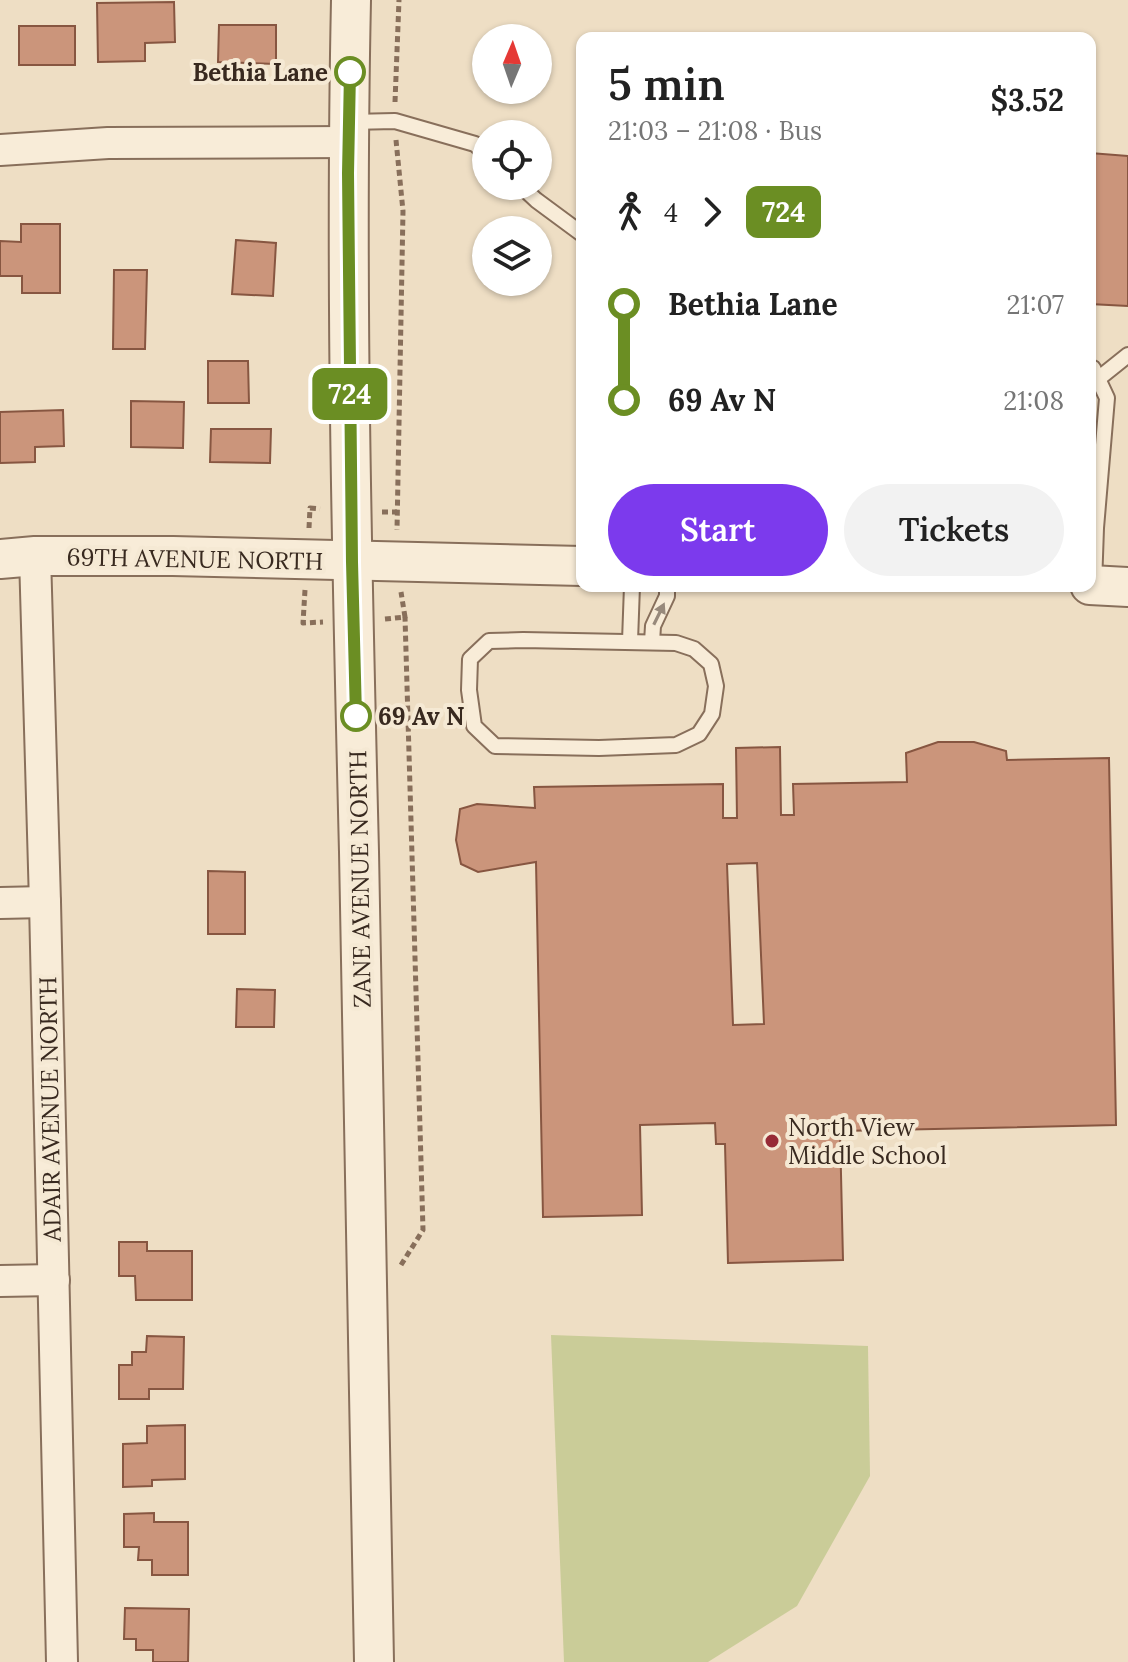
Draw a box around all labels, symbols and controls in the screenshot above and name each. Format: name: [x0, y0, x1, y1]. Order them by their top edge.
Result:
north arrow: [472, 24, 552, 104]
map controls: [472, 24, 552, 296]
text: 5 min: [608, 56, 725, 112]
place label: Bethia Lane: [192, 57, 328, 88]
marker: Bethia Lane: [335, 57, 365, 87]
text: $3.52: [990, 81, 1064, 119]
text: 21:03 – 21:08 · Bus: [608, 114, 822, 147]
button: locate: [472, 120, 552, 200]
icon: walk: [608, 190, 652, 234]
icon: forward: [690, 190, 734, 234]
text: 724: [762, 194, 805, 230]
text: 4: [664, 196, 678, 229]
button: layers: [472, 216, 552, 296]
text: Bethia Lane: [668, 285, 838, 323]
text: 21:07: [1007, 288, 1064, 321]
line badge: 724: [304, 368, 396, 420]
text: 724: [328, 376, 372, 412]
text: 69 Av N: [668, 381, 776, 419]
text: 21:08: [1003, 384, 1064, 417]
button: Start: [608, 484, 828, 576]
button: Tickets: [844, 484, 1064, 576]
street label: 69TH AVENUE NORTH: [66, 541, 324, 577]
one-way arrow: [652, 602, 666, 625]
marker: 69 Av N: [341, 701, 371, 731]
place label: 69 Av N: [378, 701, 465, 732]
street label: ZANE AVENUE NORTH: [342, 750, 378, 1008]
street label: ADAIR AVENUE NORTH: [32, 976, 68, 1243]
place label: North View Middle School: [788, 1112, 947, 1171]
marker: North View Middle School: [763, 1132, 781, 1150]

